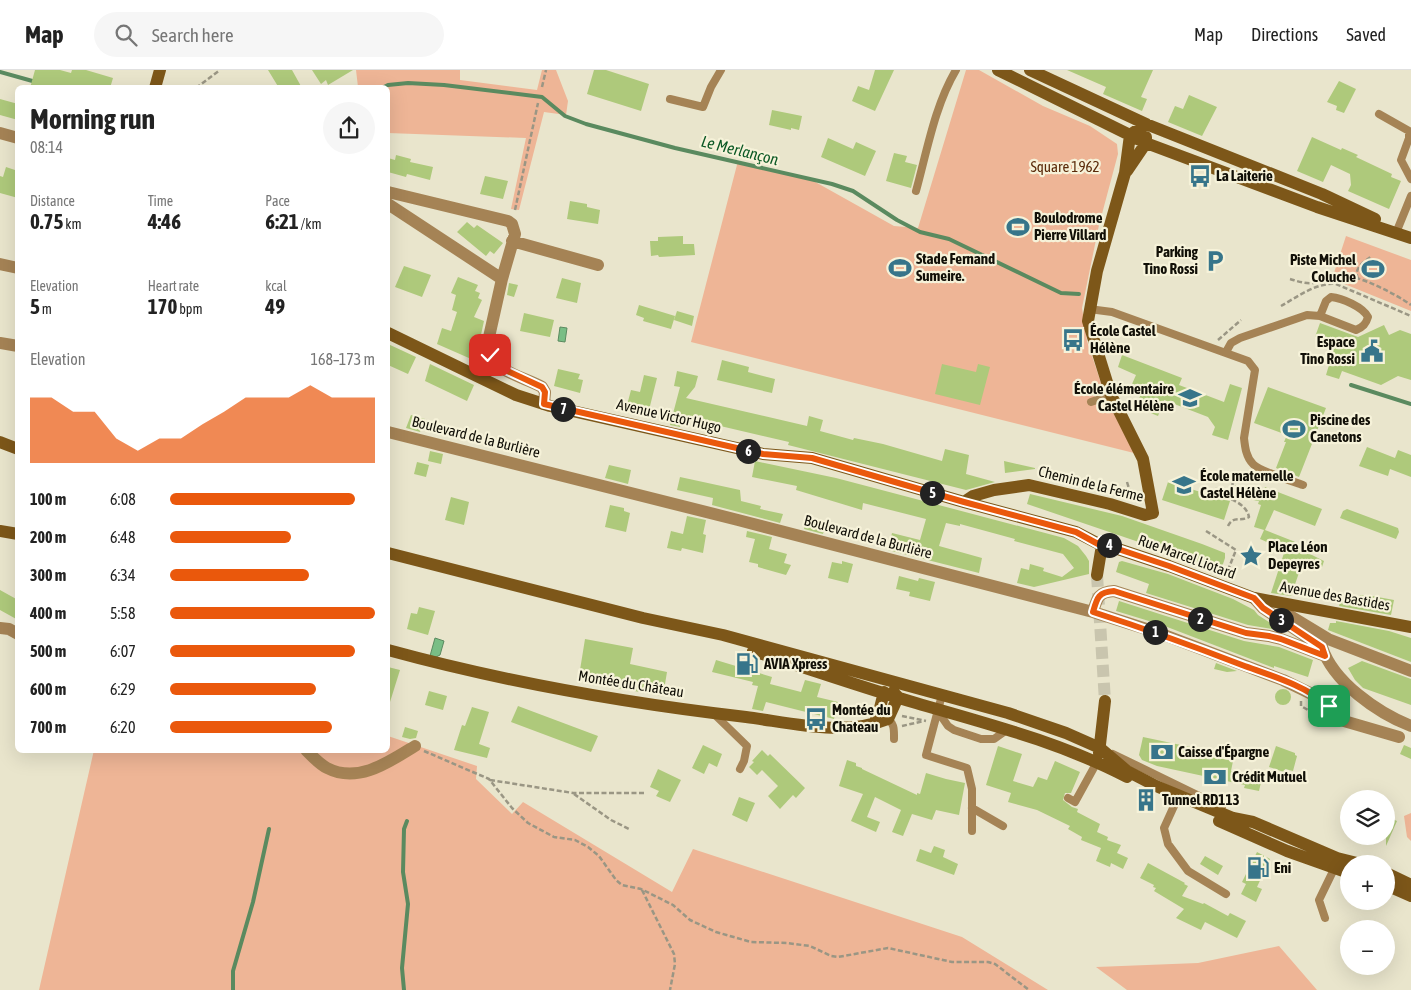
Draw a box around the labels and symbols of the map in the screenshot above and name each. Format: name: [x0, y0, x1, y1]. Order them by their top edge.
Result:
water label: Le Merlançon: [699, 132, 781, 169]
park label: Square 1962: [1030, 158, 1100, 175]
bus stop icon: La Laiterie: [1187, 163, 1213, 189]
place label: La Laiterie: [1216, 167, 1273, 184]
place label: Boulodrome Pierre Villard: [1034, 209, 1106, 243]
sports icon: Boulodrome Pierre Villard: [1005, 214, 1031, 240]
place label: Parking Tino Rossi: [1143, 243, 1199, 277]
parking icon: Parking Tino Rossi: [1202, 248, 1228, 274]
place label: Stade Fernand Sumeire.: [916, 250, 995, 284]
place label: Piste Michel Coluche: [1290, 251, 1357, 285]
sports icon: Stade Fernand Sumeire.: [887, 255, 913, 281]
sports icon: Piste Michel Coluche: [1360, 256, 1386, 282]
place label: École Castel Hélène: [1090, 322, 1157, 356]
bus stop icon: École Castel Hélène: [1060, 327, 1086, 353]
place label: Espace Tino Rossi: [1300, 333, 1355, 367]
pin: [469, 334, 511, 376]
public building icon: Espace Tino Rossi: [1359, 338, 1385, 364]
place label: École élémentaire Castel Hélène: [1074, 380, 1174, 414]
school or university icon: École élémentaire Castel Hélène: [1177, 385, 1203, 411]
street label: Avenue Victor Hugo: [615, 395, 723, 436]
pin: 7: [550, 396, 576, 422]
place label: Piscine des Canetons: [1310, 411, 1371, 445]
street label: Boulevard de la Burlière: [410, 412, 542, 461]
sports icon: Piscine des Canetons: [1281, 416, 1307, 442]
pin: 6: [736, 438, 760, 464]
street label: Chemin de la Ferme: [1037, 462, 1146, 505]
place label: École maternelle Castel Hélène: [1200, 467, 1294, 501]
school or university icon: École maternelle Castel Hélène: [1171, 472, 1197, 498]
pin: 5: [920, 480, 944, 506]
street label: Boulevard de la Burlière: [802, 511, 934, 562]
street label: Rue Marcel Liotard: [1136, 531, 1238, 582]
pin: 4: [1096, 532, 1122, 558]
place label: Place Léon Depeyres: [1268, 538, 1328, 572]
place icon: Place Léon Depeyres: [1238, 543, 1264, 569]
street label: Avenue des Bastides: [1279, 577, 1391, 614]
pin: 2: [1188, 606, 1212, 632]
pin: 3: [1268, 608, 1294, 632]
pin: 1: [1142, 620, 1168, 644]
fuel station icon: AVIA Xpress: [734, 651, 760, 677]
place label: AVIA Xpress: [763, 655, 828, 672]
street label: Montée du Château: [577, 667, 685, 700]
pin: [1308, 685, 1350, 727]
place label: Montée du Chateau: [832, 701, 891, 735]
bus stop icon: Montée du Chateau: [803, 706, 829, 732]
bank icon: Caisse d'Épargne: [1149, 739, 1175, 765]
place label: Caisse d'Épargne: [1178, 743, 1269, 760]
bank icon: Crédit Mutuel: [1202, 764, 1228, 790]
place label: Crédit Mutuel: [1232, 768, 1308, 785]
building icon: Tunnel RD113: [1133, 787, 1159, 813]
place label: Tunnel RD113: [1162, 791, 1240, 808]
fuel station icon: Eni: [1245, 855, 1271, 881]
place label: Eni: [1274, 859, 1291, 876]

